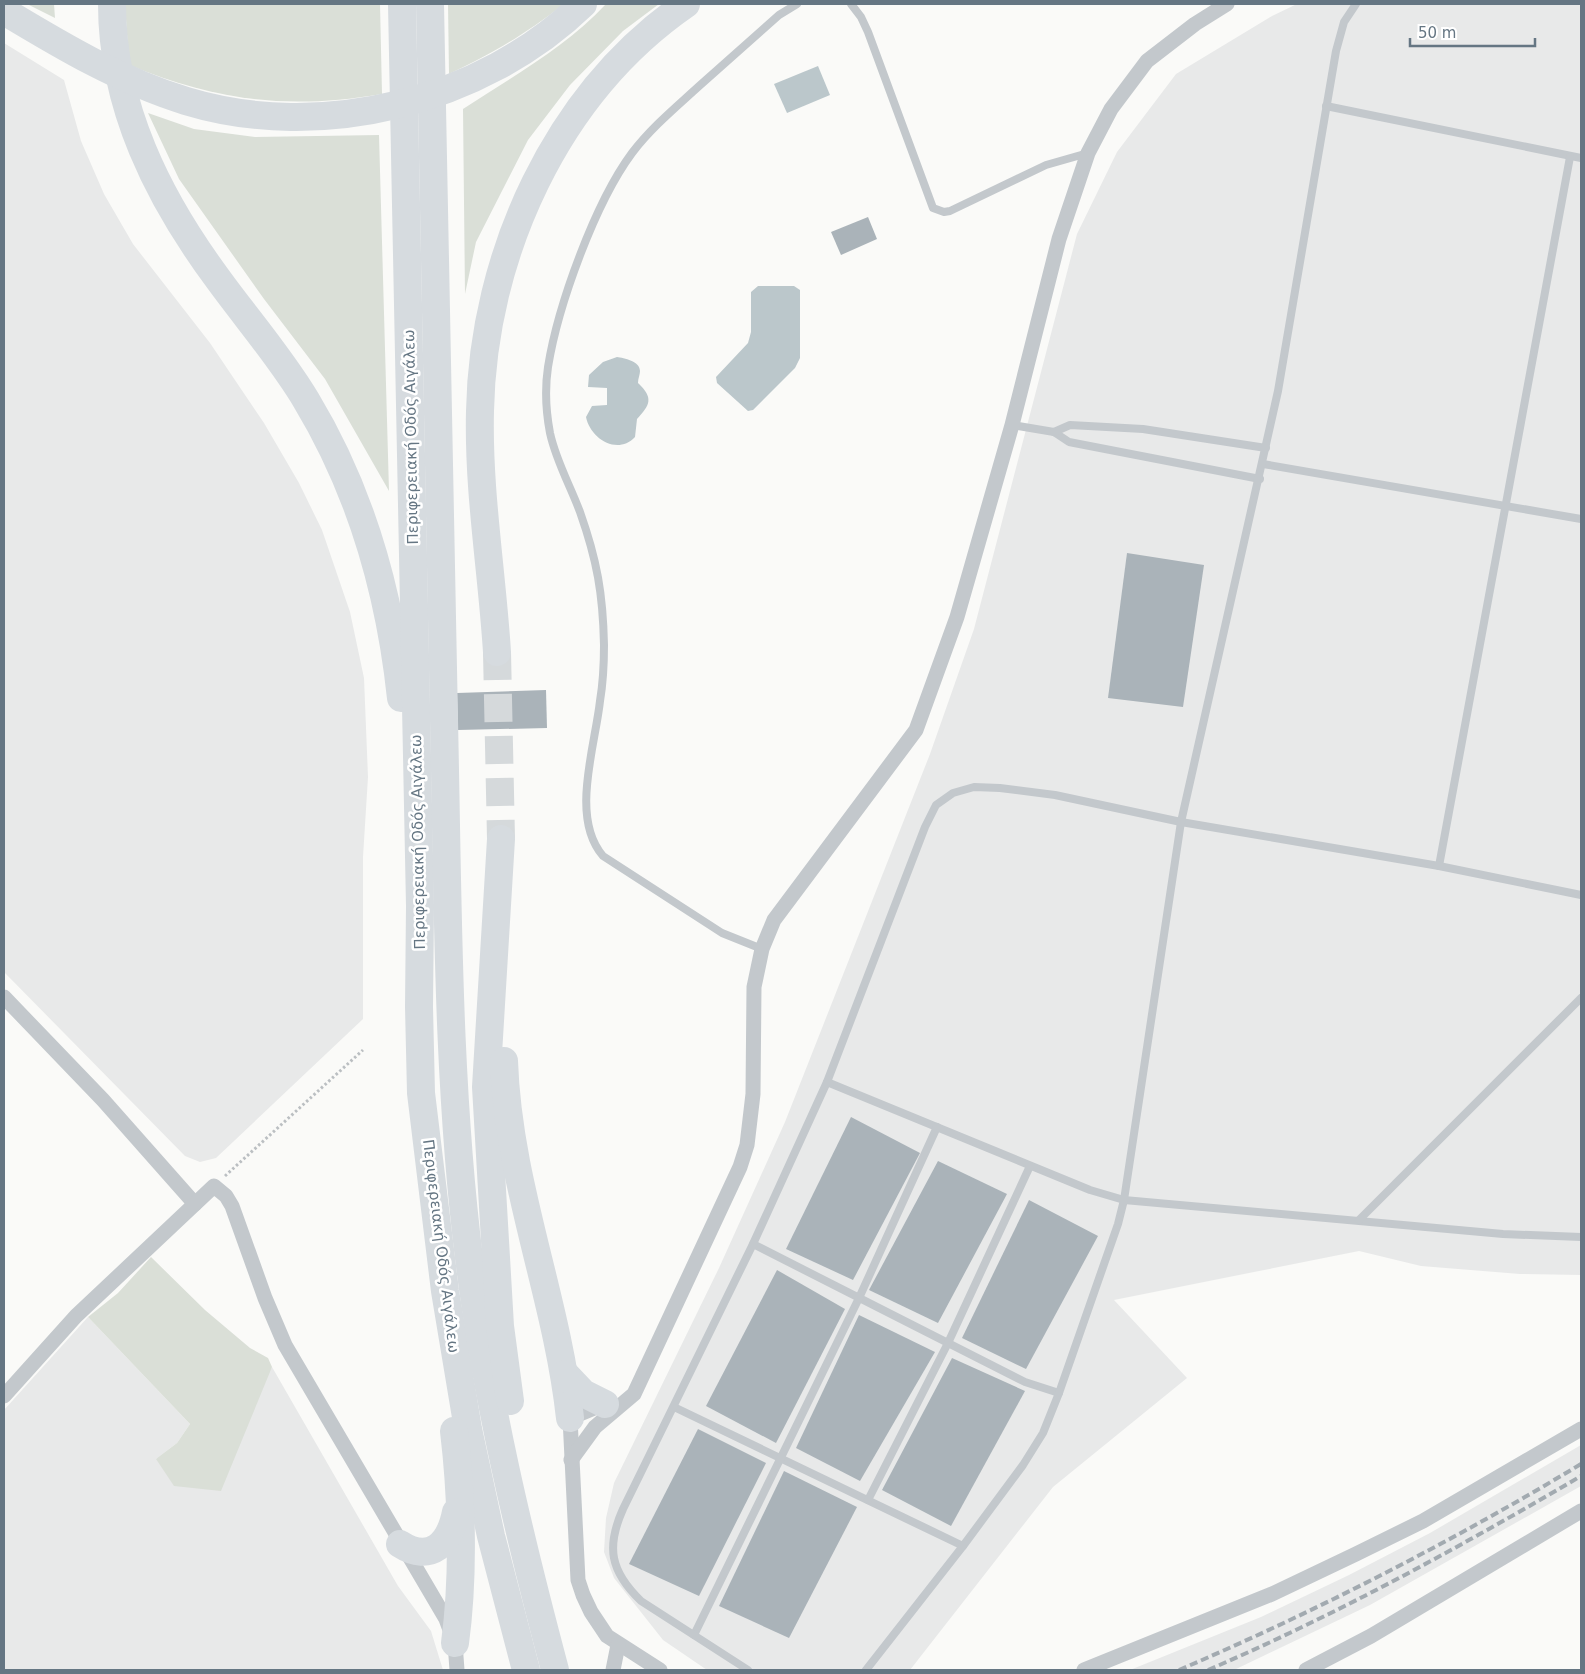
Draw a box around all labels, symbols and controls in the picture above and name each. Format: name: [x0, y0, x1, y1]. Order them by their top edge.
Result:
scale bar: [1410, 15, 1535, 47]
text: 50 m: [1418, 24, 1456, 42]
street label: Περιφερειακή Οδός Αιγάλεω: [400, 329, 422, 545]
street label: Περιφερειακή Οδός Αιγάλεω: [407, 734, 429, 950]
street label: Περιφερειακή Οδός Αιγάλεω: [419, 1138, 463, 1354]

